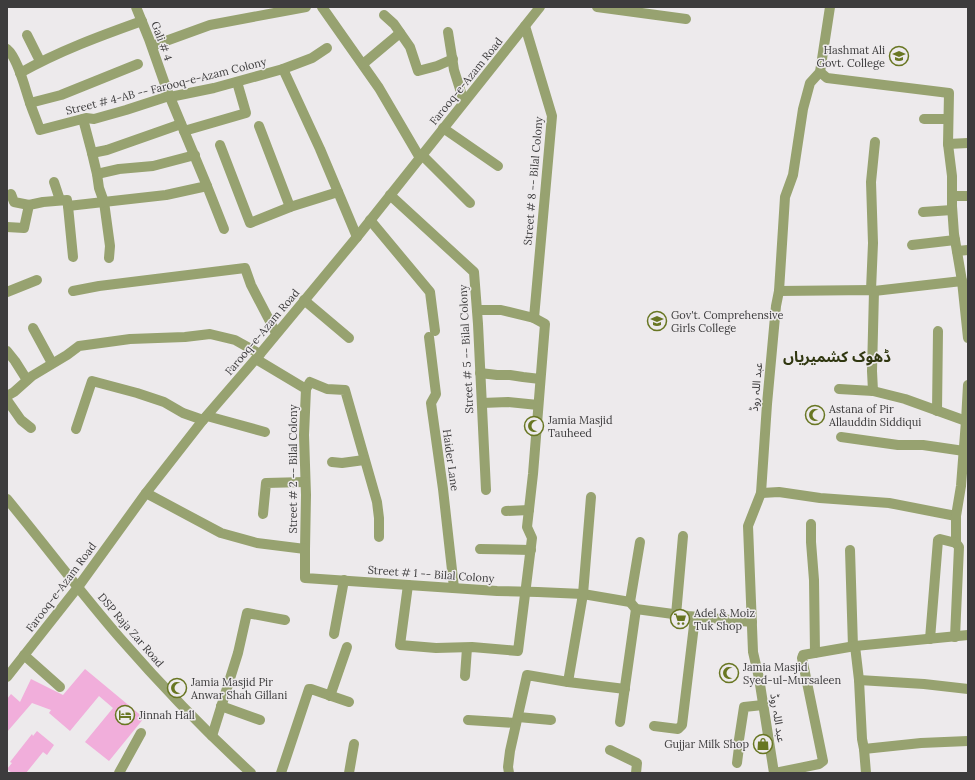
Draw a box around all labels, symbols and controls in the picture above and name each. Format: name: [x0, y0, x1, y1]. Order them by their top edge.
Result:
street label: Gali # 4: [148, 19, 176, 63]
street label: Farooq-e-Azam Road: [426, 34, 506, 128]
place label: Hashmat Ali Govt. College: [817, 43, 885, 70]
school or university icon: Hashmat Ali Govt. College: [888, 45, 910, 67]
street label: Street # 4-AB -- Farooq-e-Azam Colony: [64, 54, 268, 118]
street label: Street # 8 -- Bilal Colony: [520, 116, 546, 246]
street label: Street # 5 -- Bilal Colony: [456, 284, 476, 414]
street label: Farooq-e-Azam Road: [222, 286, 302, 378]
place label: Gov't. Comprehensive Girls College: [671, 308, 784, 335]
school or university icon: Gov't. Comprehensive Girls College: [646, 310, 668, 332]
district label: ڈھوک کشمیریاں: [783, 347, 891, 366]
street label: عبد اللہ روڈ: [747, 361, 765, 412]
place label: Astana of Pir Allauddin Siddiqui: [828, 402, 921, 429]
street label: Street # 2 -- Bilal Colony: [286, 404, 300, 533]
mosque icon: Astana of Pir Allauddin Siddiqui: [804, 404, 826, 426]
place label: Jamia Masjid Tauheed: [547, 413, 613, 440]
mosque icon: Jamia Masjid Tauheed: [523, 415, 545, 437]
street label: Haider Lane: [440, 428, 462, 492]
street label: Farooq-e-Azam Road: [23, 539, 99, 635]
street label: Street # 1 -- Bilal Colony: [367, 563, 495, 585]
street label: DSP Raja Zar Road: [95, 590, 167, 670]
place label: Adel & Moiz Tuk Shop: [693, 606, 755, 633]
supermarket icon: Adel & Moiz Tuk Shop: [669, 608, 691, 630]
place label: Jamia Masjid Syed-ul-Mursaleen: [742, 660, 842, 687]
mosque icon: Jamia Masjid Syed-ul-Mursaleen: [718, 662, 740, 684]
place label: Jamia Masjid Pir Anwar Shah Gillani: [190, 675, 287, 702]
mosque icon: Jamia Masjid Pir Anwar Shah Gillani: [166, 677, 188, 699]
street label: عبد اللہ روڈ: [767, 693, 789, 744]
hotel icon: Jinnah Hall: [114, 704, 136, 726]
place label: Jinnah Hall: [138, 708, 195, 722]
shop icon: Gujjar Milk Shop: [752, 733, 774, 755]
place label: Gujjar Milk Shop: [664, 737, 749, 751]

